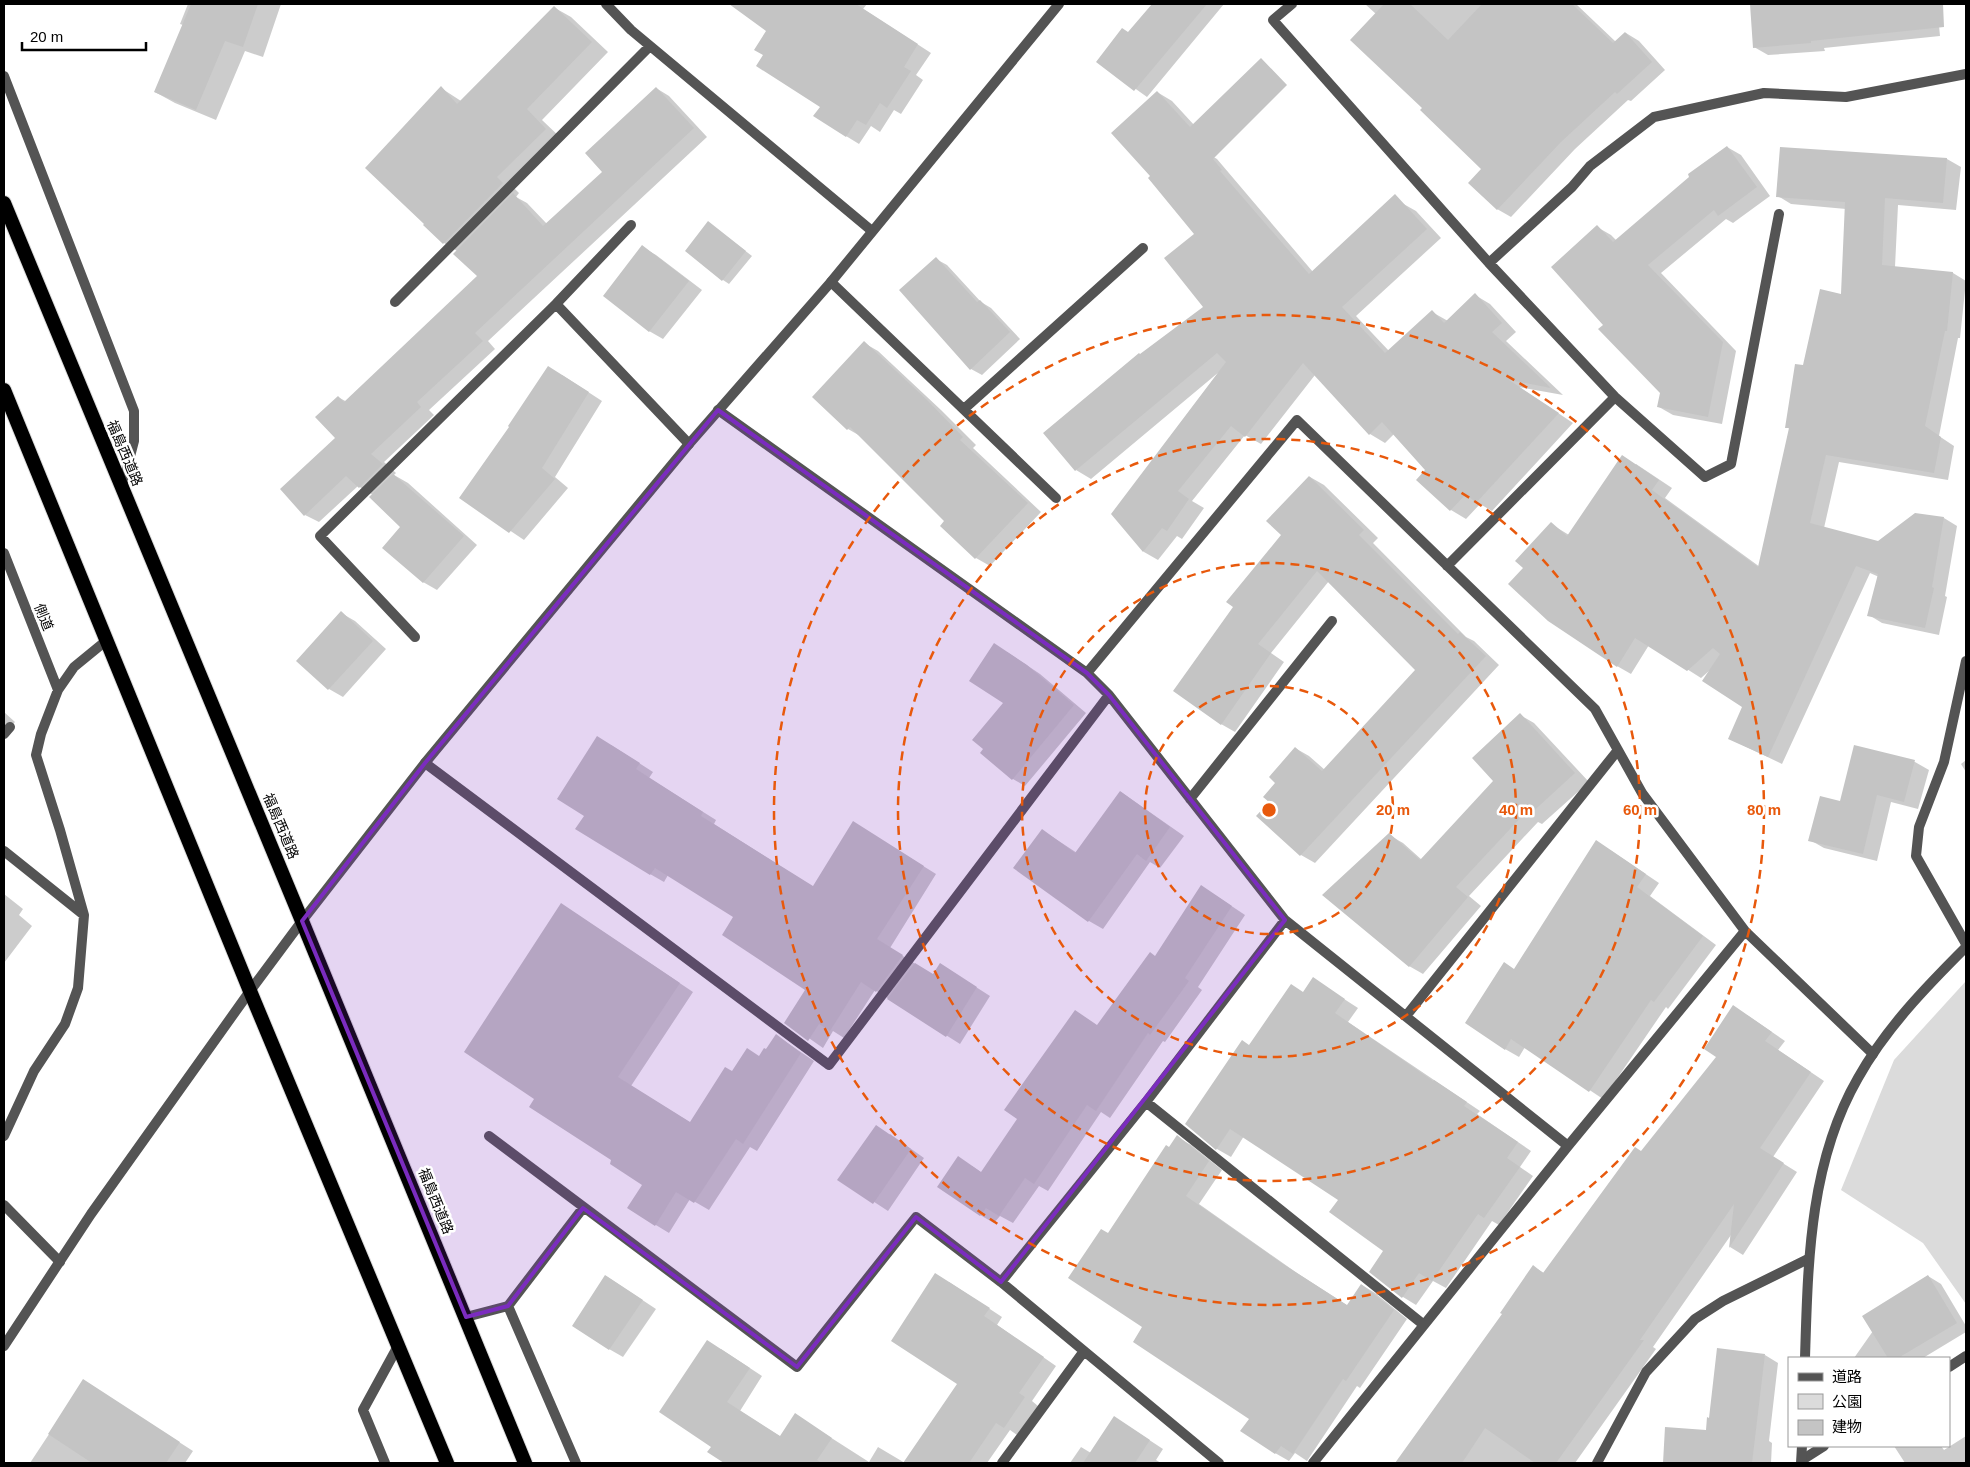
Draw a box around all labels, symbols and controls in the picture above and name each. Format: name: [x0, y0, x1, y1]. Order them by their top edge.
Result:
scale bar: [22, 20, 146, 52]
text: 20 m: [30, 28, 63, 45]
street label: 福島西道路: [104, 418, 146, 488]
street label: 側道: [31, 601, 57, 633]
street label: 福島西道路: [260, 791, 302, 861]
centre of rings: [1260, 801, 1278, 819]
text: 20 m: [1376, 801, 1410, 818]
text: 40 m: [1499, 801, 1533, 818]
text: 60 m: [1623, 801, 1657, 818]
text: 80 m: [1747, 801, 1781, 818]
street label: 福島西道路: [415, 1166, 457, 1236]
legend: [1788, 1357, 1950, 1447]
text: 道路: [1832, 1368, 1862, 1385]
text: 公園: [1832, 1393, 1862, 1410]
text: 建物: [1832, 1418, 1862, 1435]

